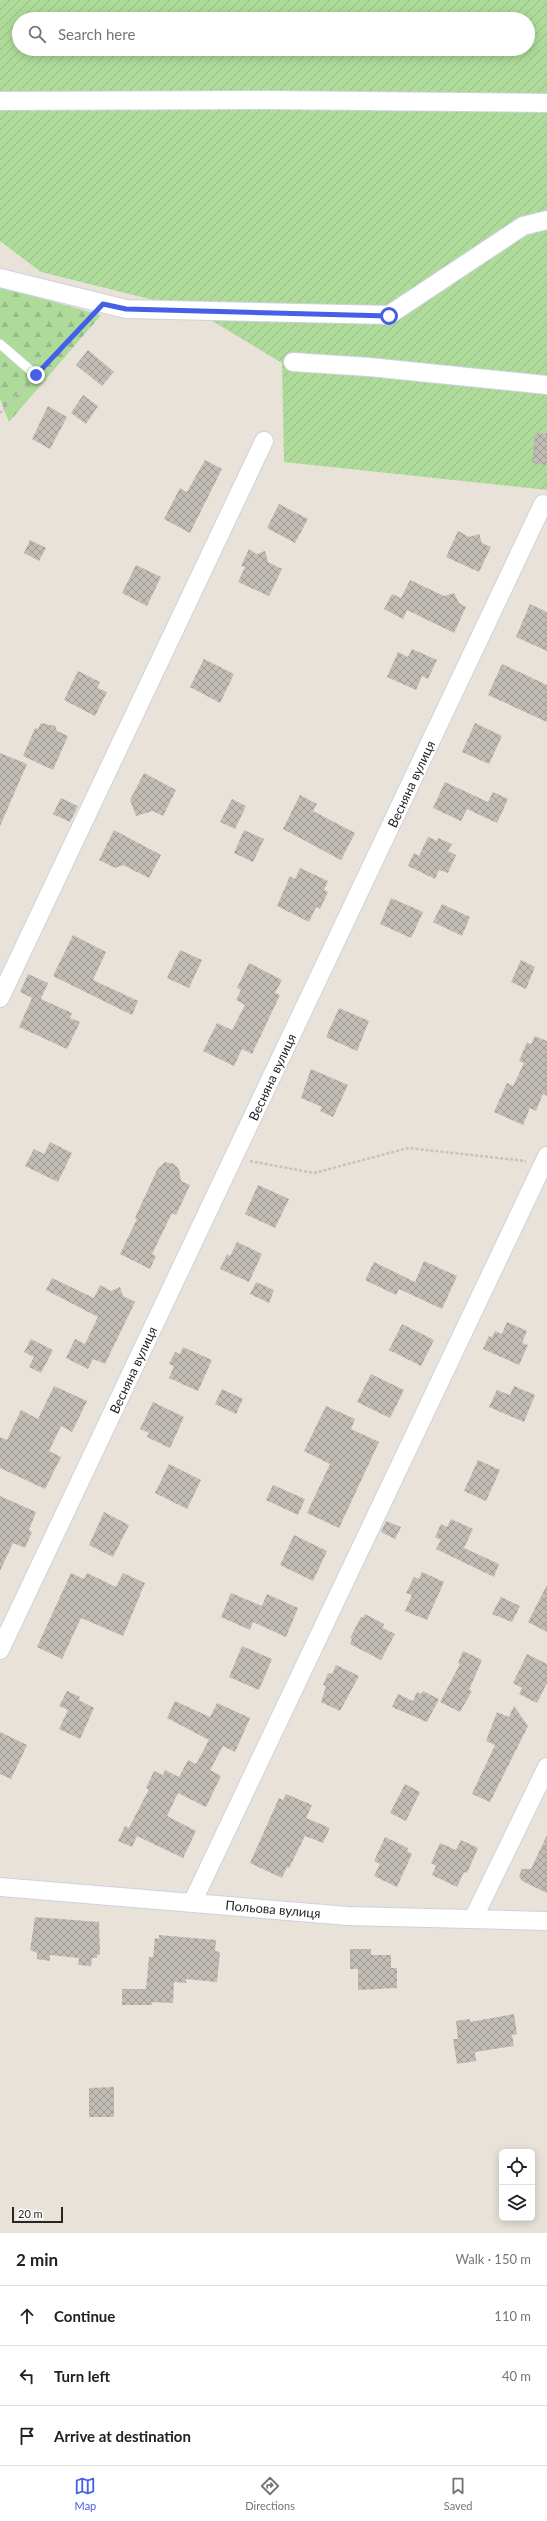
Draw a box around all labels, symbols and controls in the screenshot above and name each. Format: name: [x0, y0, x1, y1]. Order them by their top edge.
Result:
search box: [12, 12, 535, 56]
icon: search: [26, 23, 48, 45]
text: Search here: [58, 25, 135, 43]
route start: [380, 307, 398, 325]
route end: [27, 366, 45, 384]
street label: Весняна вулиця: [384, 738, 438, 830]
street label: Весняна вулиця: [245, 1031, 299, 1123]
street label: Весняна вулиця: [106, 1324, 160, 1416]
street label: Польова вулиця: [225, 1897, 321, 1921]
map controls: [499, 2149, 535, 2221]
button: locate: [499, 2149, 535, 2185]
button: layers: [499, 2185, 535, 2221]
scale bar: [12, 2205, 63, 2224]
text: 20 m: [18, 2207, 43, 2220]
text: 2 min: [16, 2249, 58, 2270]
text: Walk · 150 m: [455, 2251, 531, 2267]
icon: ahead: [16, 2305, 38, 2327]
text: Continue: [54, 2307, 115, 2325]
text: 110 m: [494, 2308, 531, 2324]
icon: left: [16, 2365, 38, 2387]
text: Turn left: [54, 2367, 110, 2385]
text: 40 m: [502, 2368, 531, 2384]
icon: arrive: [16, 2425, 38, 2447]
text: Arrive at destination: [54, 2427, 191, 2445]
tab: Map: [74, 2475, 96, 2512]
tab: Directions: [245, 2475, 295, 2512]
tab: Saved: [444, 2475, 473, 2512]

